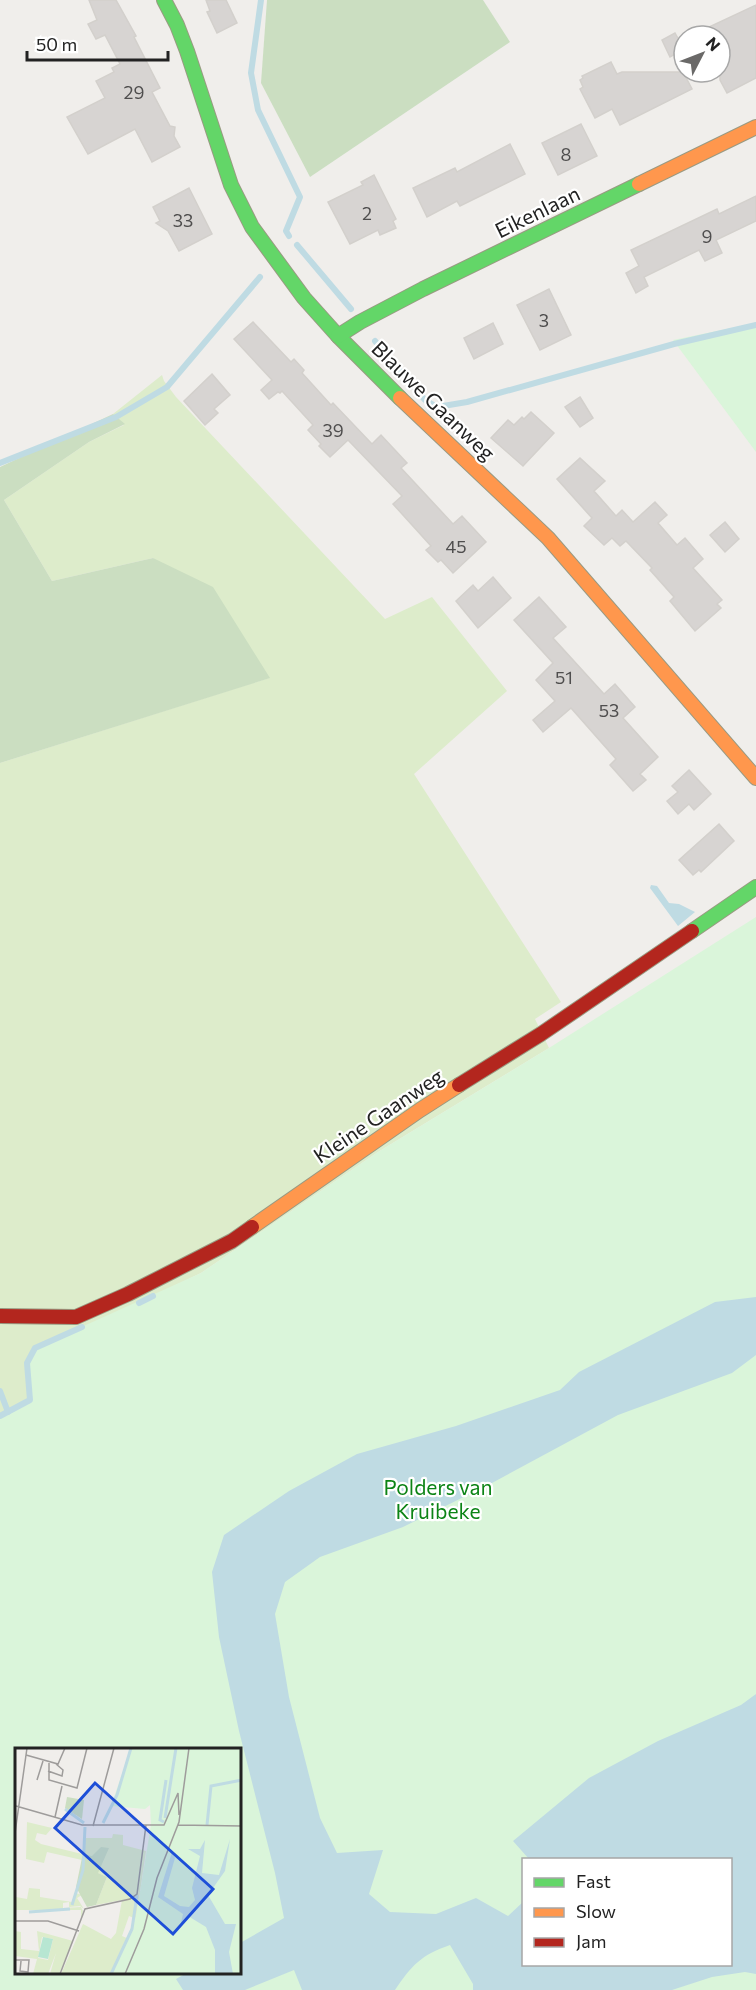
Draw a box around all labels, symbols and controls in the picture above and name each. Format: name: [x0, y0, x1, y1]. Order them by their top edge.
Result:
scale bar: [27, 24, 168, 62]
north arrow: [672, 24, 732, 84]
text: 50 m: [36, 33, 77, 55]
text: N: [702, 33, 725, 54]
house number: 29: [124, 81, 144, 103]
house number: 8: [561, 143, 572, 165]
street label: Eikenlaan: [491, 180, 583, 242]
house number: 2: [362, 202, 372, 224]
house number: 33: [173, 209, 193, 231]
house number: 9: [702, 225, 712, 247]
house number: 3: [539, 309, 549, 331]
street label: Blauwe Gaanweg: [367, 335, 501, 465]
house number: 39: [322, 419, 344, 441]
house number: 45: [445, 535, 467, 557]
house number: 51: [555, 666, 573, 688]
house number: 53: [599, 699, 619, 721]
street label: Kleine Gaanweg: [308, 1062, 448, 1168]
park label: Polders van Kruibeke: [383, 1474, 493, 1523]
inset map: [15, 1748, 242, 1975]
legend: [522, 1858, 732, 1966]
text: Fast: [576, 1870, 611, 1892]
text: Slow: [576, 1900, 616, 1922]
text: Jam: [576, 1930, 606, 1952]

